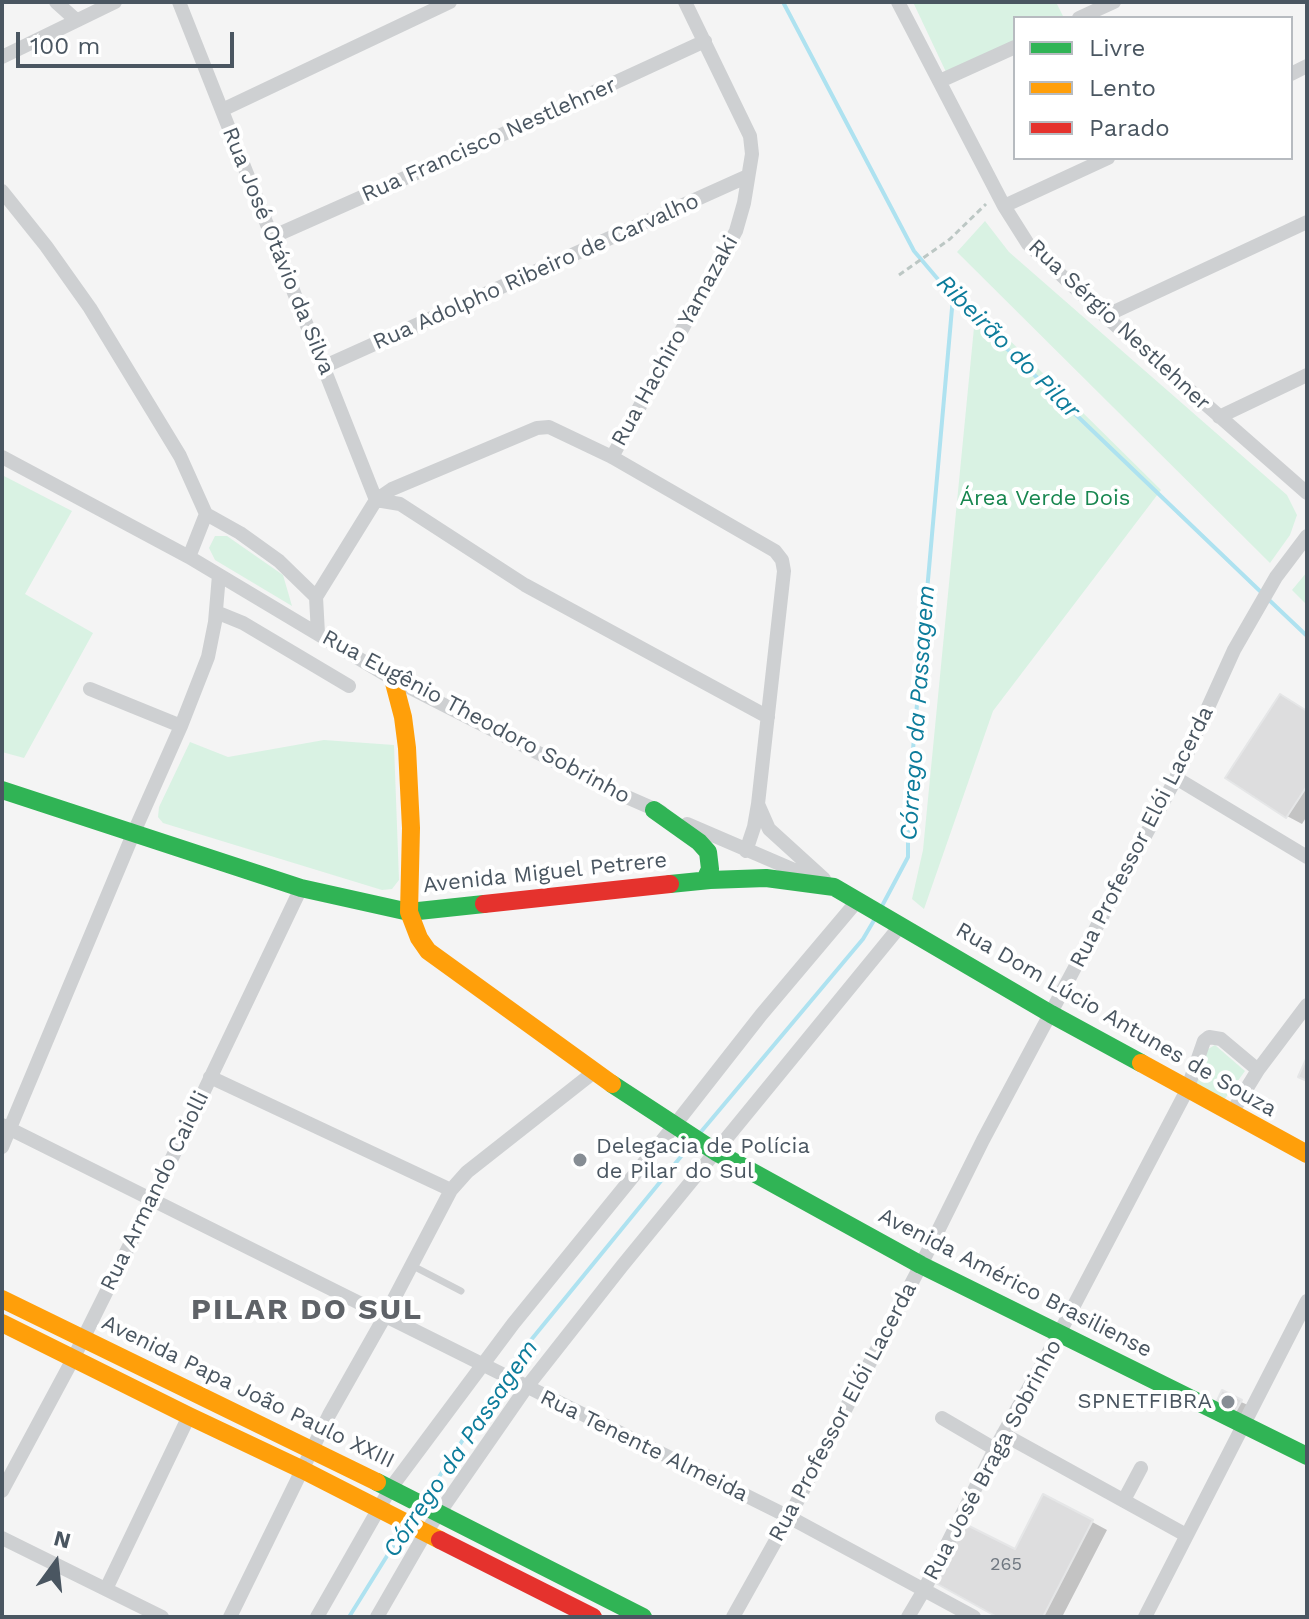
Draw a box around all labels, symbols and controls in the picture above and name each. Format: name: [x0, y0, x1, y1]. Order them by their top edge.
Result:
scale bar: [20, 16, 238, 66]
legend: [1013, 16, 1293, 160]
text: 100 m: [30, 32, 100, 60]
text: Livre: [1089, 34, 1145, 62]
street label: Rua Francisco Nestlehner: [358, 72, 620, 208]
text: Lento: [1089, 74, 1156, 102]
text: Parado: [1089, 114, 1170, 142]
street label: Rua José Otávio da Silva: [216, 123, 340, 379]
street label: Rua Adolpho Ribeiro de Carvalho: [369, 188, 703, 356]
street label: Rua Hachiro Yamazaki: [606, 231, 744, 451]
street label: Rua Sérgio Nestlehner: [1023, 234, 1215, 416]
water label: Ribeirão do Pilar: [930, 269, 1086, 425]
park label: Área Verde Dois: [960, 486, 1130, 512]
water label: Córrego da Passagem: [895, 584, 941, 842]
street label: Rua Eugênio Theodoro Sobrinho: [318, 624, 634, 810]
street label: Rua Professor Elói Lacerda: [1064, 702, 1220, 972]
street label: Avenida Miguel Petrere: [422, 847, 668, 899]
street label: Rua Dom Lúcio Antunes de Souza: [951, 917, 1281, 1123]
street label: Rua Armando Caiolli: [95, 1087, 215, 1295]
place label: Delegacia de Polícia de Pilar do Sul: [596, 1134, 810, 1186]
marker: Delegacia de Polícia de Pilar do Sul: [571, 1151, 589, 1169]
street label: Avenida Américo Brasiliense: [874, 1202, 1156, 1364]
street label: Rua Professor Elói Lacerda: [763, 1278, 923, 1546]
district label: PILAR DO SUL: [191, 1292, 423, 1328]
street label: Avenida Papa João Paulo XXIII: [97, 1310, 399, 1474]
water label: Córrego da Passagem: [377, 1335, 545, 1563]
street label: Rua José Braga Sobrinho: [918, 1335, 1068, 1585]
street label: Rua Tenente Almeida: [536, 1384, 752, 1508]
place label: SPNETFIBRA: [1078, 1389, 1212, 1415]
marker: SPNETFIBRA: [1219, 1393, 1237, 1411]
north arrow: [16, 1523, 96, 1603]
text: N: [51, 1525, 73, 1554]
house number: 265: [990, 1554, 1022, 1576]

